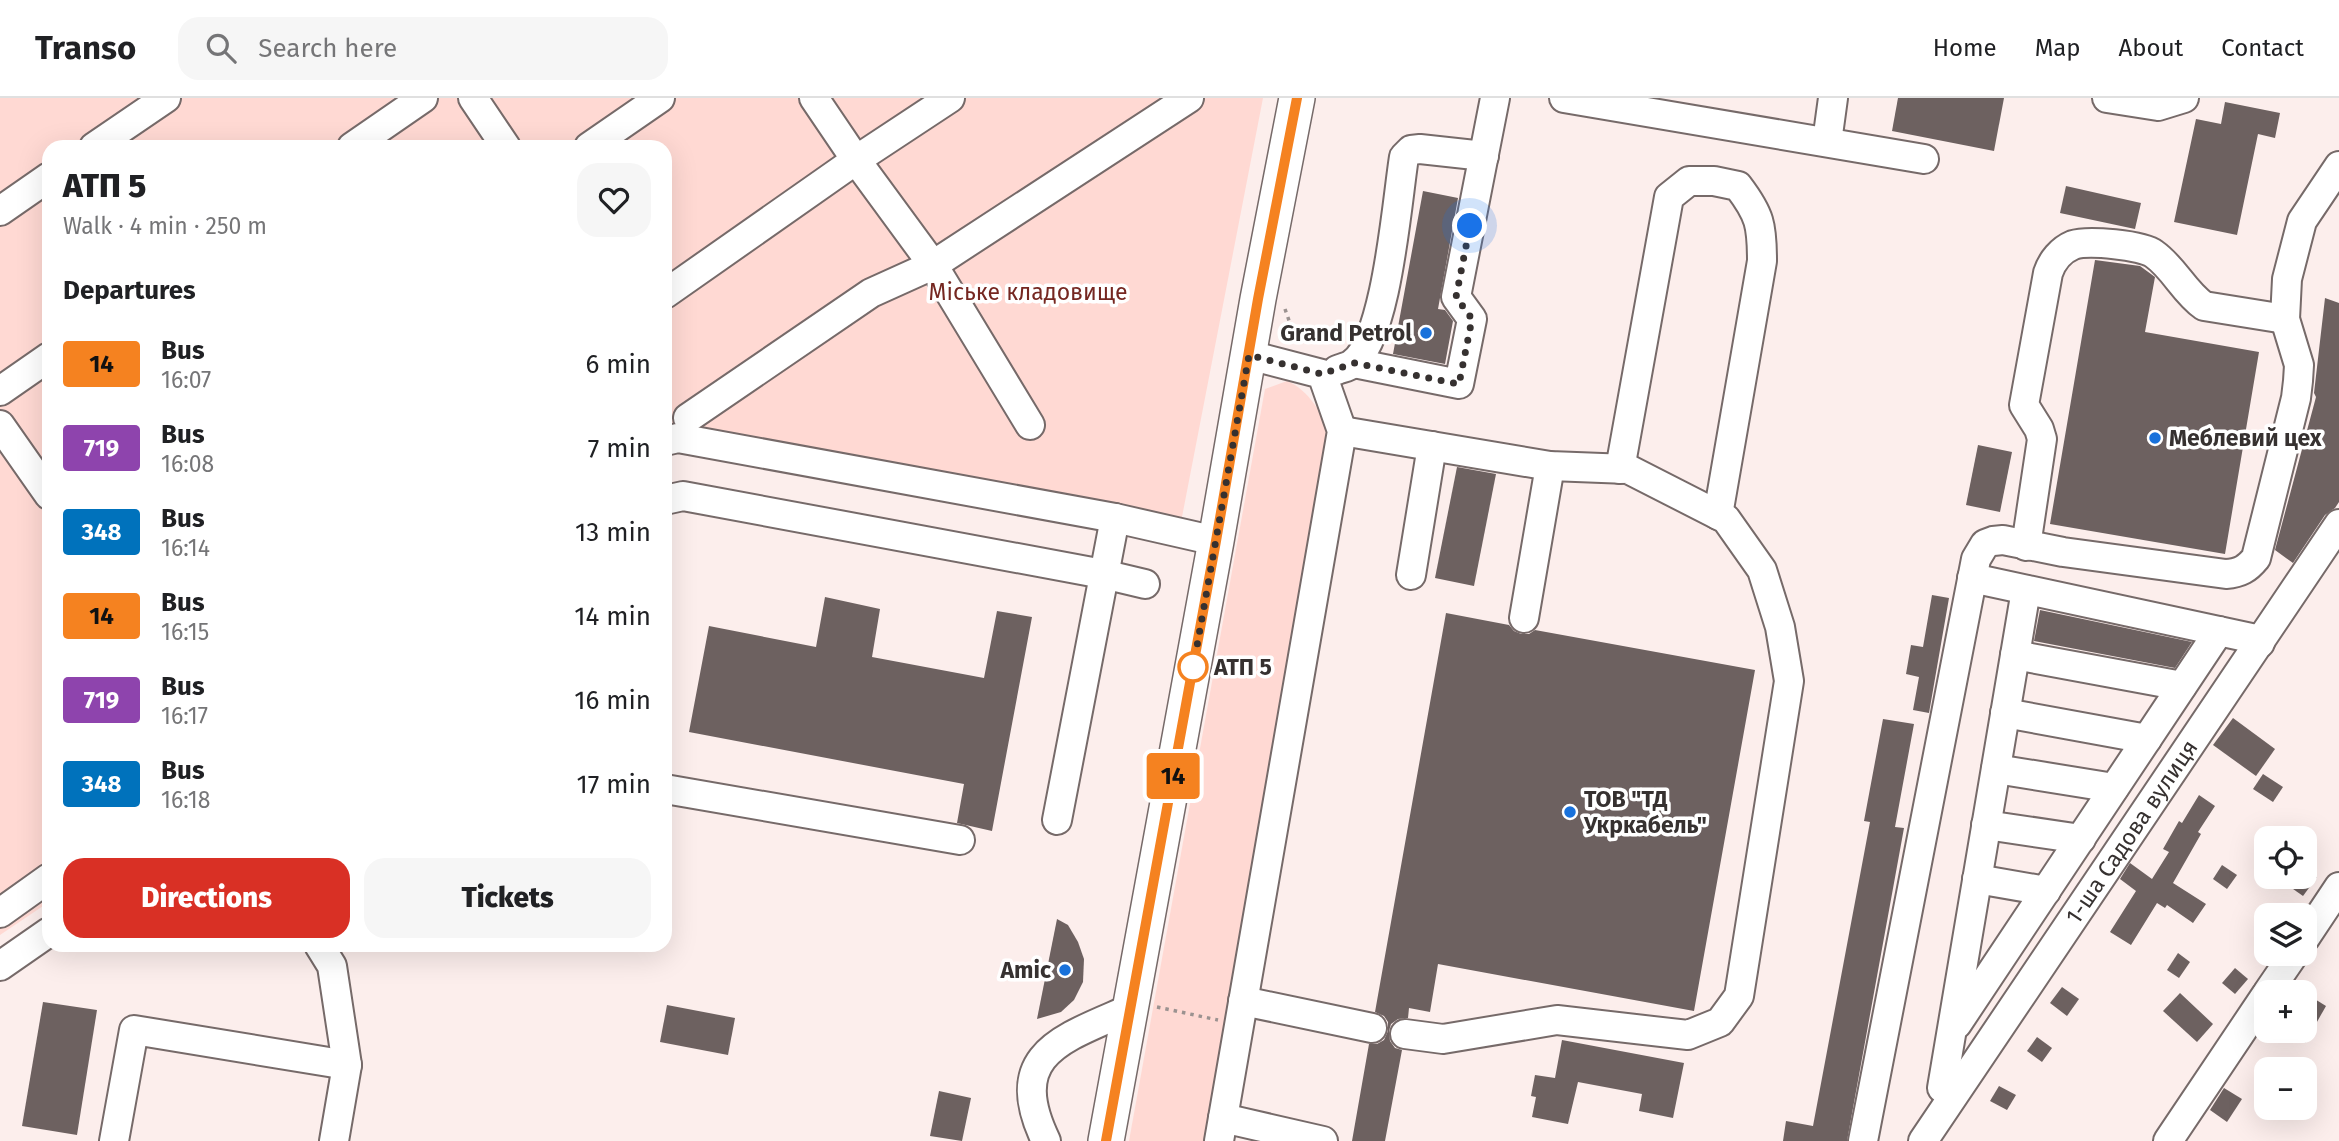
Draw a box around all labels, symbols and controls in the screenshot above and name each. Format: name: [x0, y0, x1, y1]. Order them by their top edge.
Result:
search box: [178, 17, 668, 80]
text: Transo: [35, 28, 136, 68]
icon: search: [202, 29, 240, 67]
text: Search here: [258, 33, 397, 64]
text: Home: [1933, 34, 1997, 62]
text: Map: [2035, 34, 2081, 62]
text: About: [2119, 34, 2183, 62]
text: Contact: [2221, 34, 2304, 62]
button: heart: [577, 163, 651, 237]
text: АТП 5: [63, 166, 146, 206]
your location: [1452, 208, 1487, 243]
text: Walk · 4 min · 250 m: [63, 212, 267, 240]
text: Departures: [63, 275, 196, 306]
park label: Міське кладовище: [929, 278, 1127, 306]
place label: Grand Petrol: [1280, 319, 1412, 347]
marker: Grand Petrol: [1418, 325, 1434, 341]
text: Bus: [161, 335, 204, 366]
text: 6 min: [585, 349, 651, 380]
text: 14: [89, 350, 114, 378]
text: 16:07: [161, 366, 211, 394]
text: Bus: [161, 419, 204, 450]
place label: Меблевий цех: [2169, 424, 2322, 452]
marker: Меблевий цех: [2147, 430, 2163, 446]
text: 7 min: [588, 433, 651, 464]
text: 719: [84, 434, 119, 462]
text: 16:08: [161, 450, 214, 478]
text: Bus: [161, 503, 204, 534]
text: 13 min: [575, 517, 651, 548]
text: 348: [82, 518, 121, 546]
text: 16:14: [161, 534, 210, 562]
text: Bus: [161, 587, 204, 618]
text: 14 min: [574, 601, 651, 632]
text: 14: [89, 602, 114, 630]
text: 16:15: [161, 618, 209, 646]
marker: АТП 5: [1178, 652, 1208, 682]
place label: АТП 5: [1213, 653, 1272, 681]
text: Bus: [161, 671, 204, 702]
text: 16 min: [574, 685, 651, 716]
text: 719: [84, 686, 119, 714]
text: 16:17: [161, 702, 208, 730]
street label: 1-ша Садова вулиця: [2060, 734, 2203, 929]
line badge: 14: [1142, 753, 1204, 799]
text: Bus: [161, 755, 204, 786]
text: 14: [1161, 762, 1185, 790]
text: 17 min: [576, 769, 651, 800]
text: 348: [82, 770, 121, 798]
place label: ТОВ "ТД Укркабель": [1583, 785, 1707, 839]
text: 16:18: [161, 786, 210, 814]
marker: ТОВ "ТД Укркабель": [1562, 804, 1578, 820]
map controls: [2254, 826, 2317, 1120]
button: locate: [2254, 826, 2317, 889]
button: Directions: [63, 858, 350, 938]
button: Tickets: [364, 858, 651, 938]
button: layers: [2254, 903, 2317, 966]
place label: Amic: [999, 956, 1051, 984]
marker: Amic: [1057, 962, 1073, 978]
button: +: [2254, 980, 2317, 1043]
button: −: [2254, 1057, 2317, 1120]

